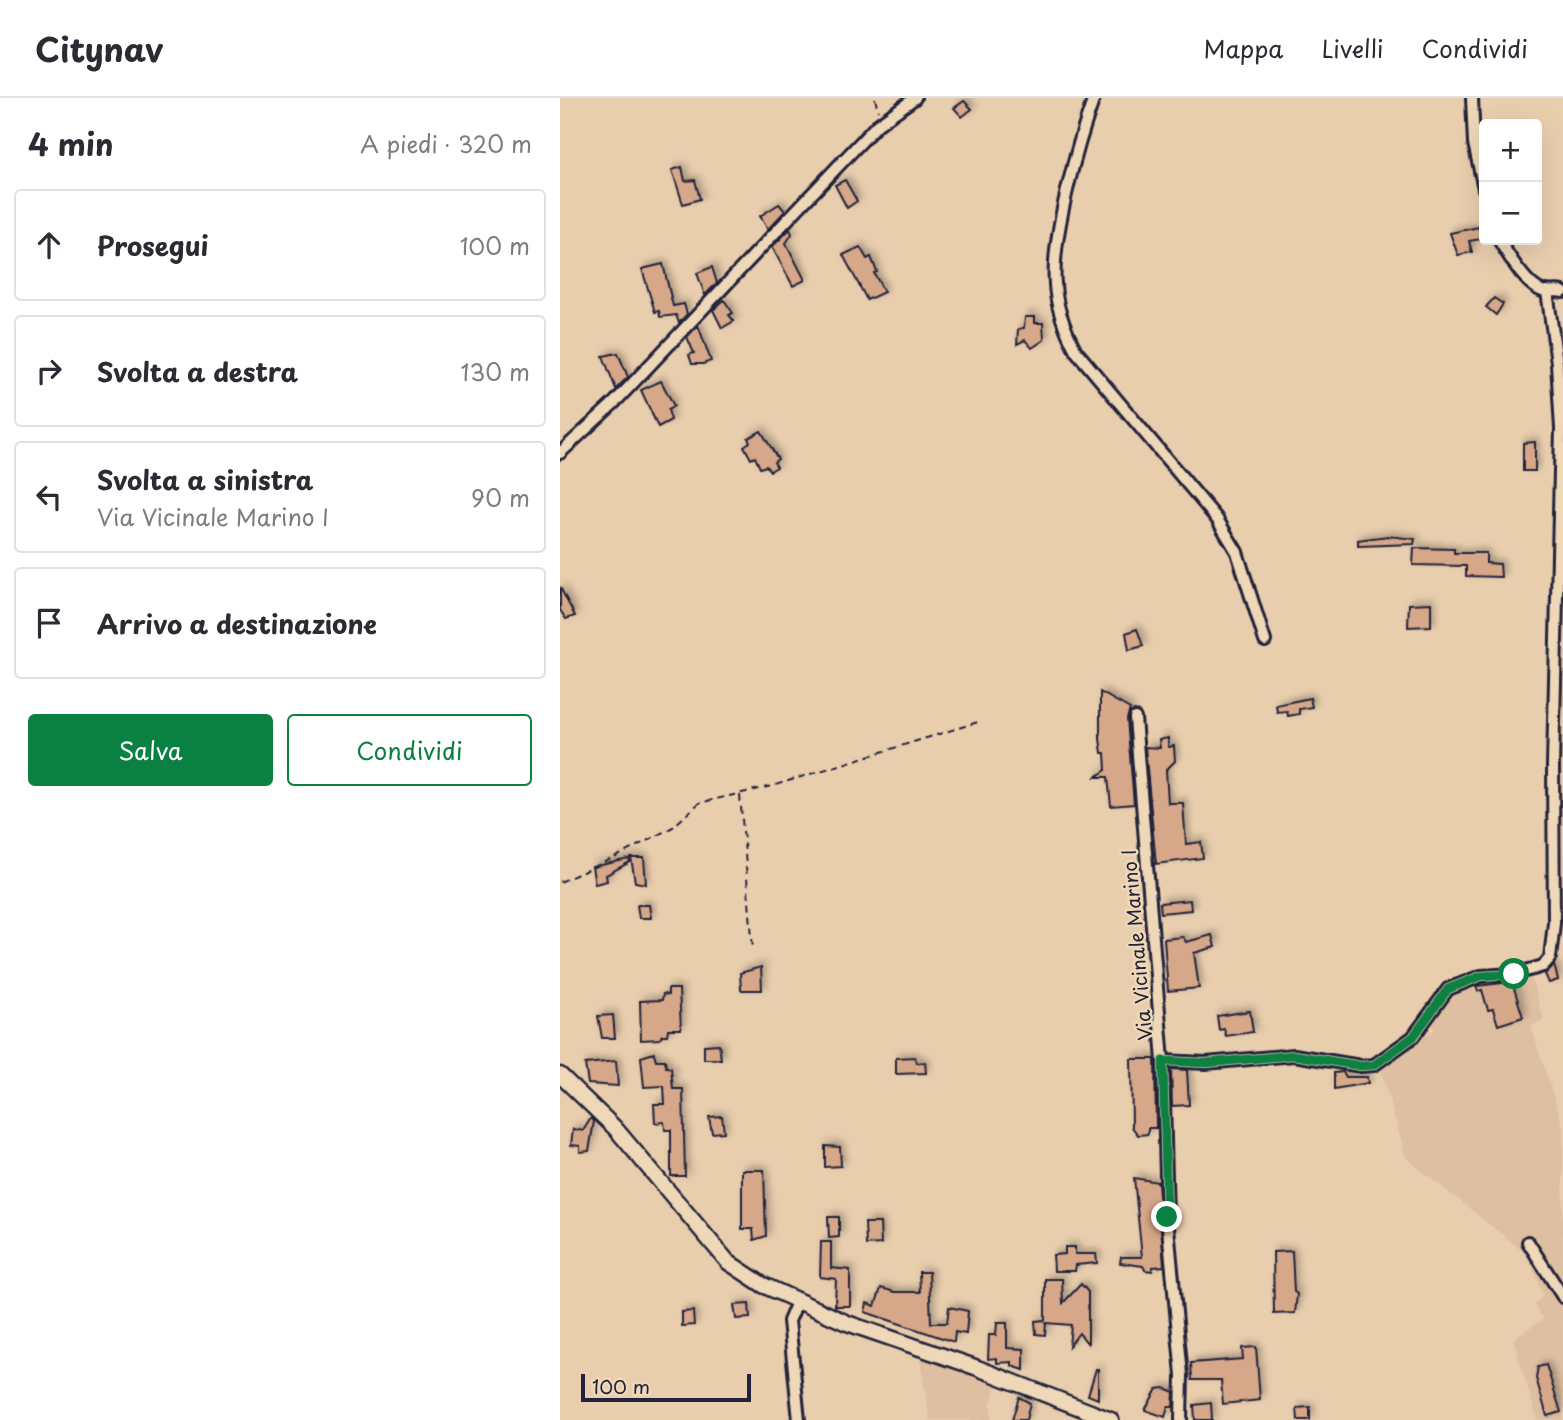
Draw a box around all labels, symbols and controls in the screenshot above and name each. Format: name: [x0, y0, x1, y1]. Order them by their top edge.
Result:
text: Citynav: [35, 23, 163, 73]
text: Mappa: [1204, 30, 1283, 66]
text: Livelli: [1321, 30, 1384, 66]
text: Condividi: [1422, 30, 1528, 66]
map controls: [1479, 119, 1542, 245]
button: +: [1479, 119, 1542, 182]
text: 4 min: [28, 121, 114, 166]
text: A piedi · 320 m: [360, 126, 532, 161]
button: −: [1479, 182, 1542, 245]
icon: ahead: [30, 226, 68, 264]
text: Prosegui: [97, 226, 209, 265]
text: 100 m: [460, 228, 530, 263]
icon: right: [30, 352, 68, 390]
text: Svolta a destra: [97, 352, 298, 391]
text: 130 m: [460, 354, 530, 389]
text: Svolta a sinistra: [97, 460, 313, 499]
icon: left: [30, 478, 68, 516]
text: 90 m: [471, 480, 530, 515]
text: Via Vicinale Marino I: [97, 499, 329, 534]
icon: arrive: [30, 604, 68, 642]
text: Arrivo a destinazione: [97, 604, 377, 643]
button: Salva: [28, 714, 273, 786]
button: Condividi: [287, 714, 532, 786]
street label: Via Vicinale Marino I: [1114, 848, 1158, 1042]
route start: [1498, 958, 1529, 989]
route end: [1151, 1201, 1182, 1232]
scale bar: [581, 1371, 751, 1403]
text: 100 m: [592, 1372, 650, 1400]

